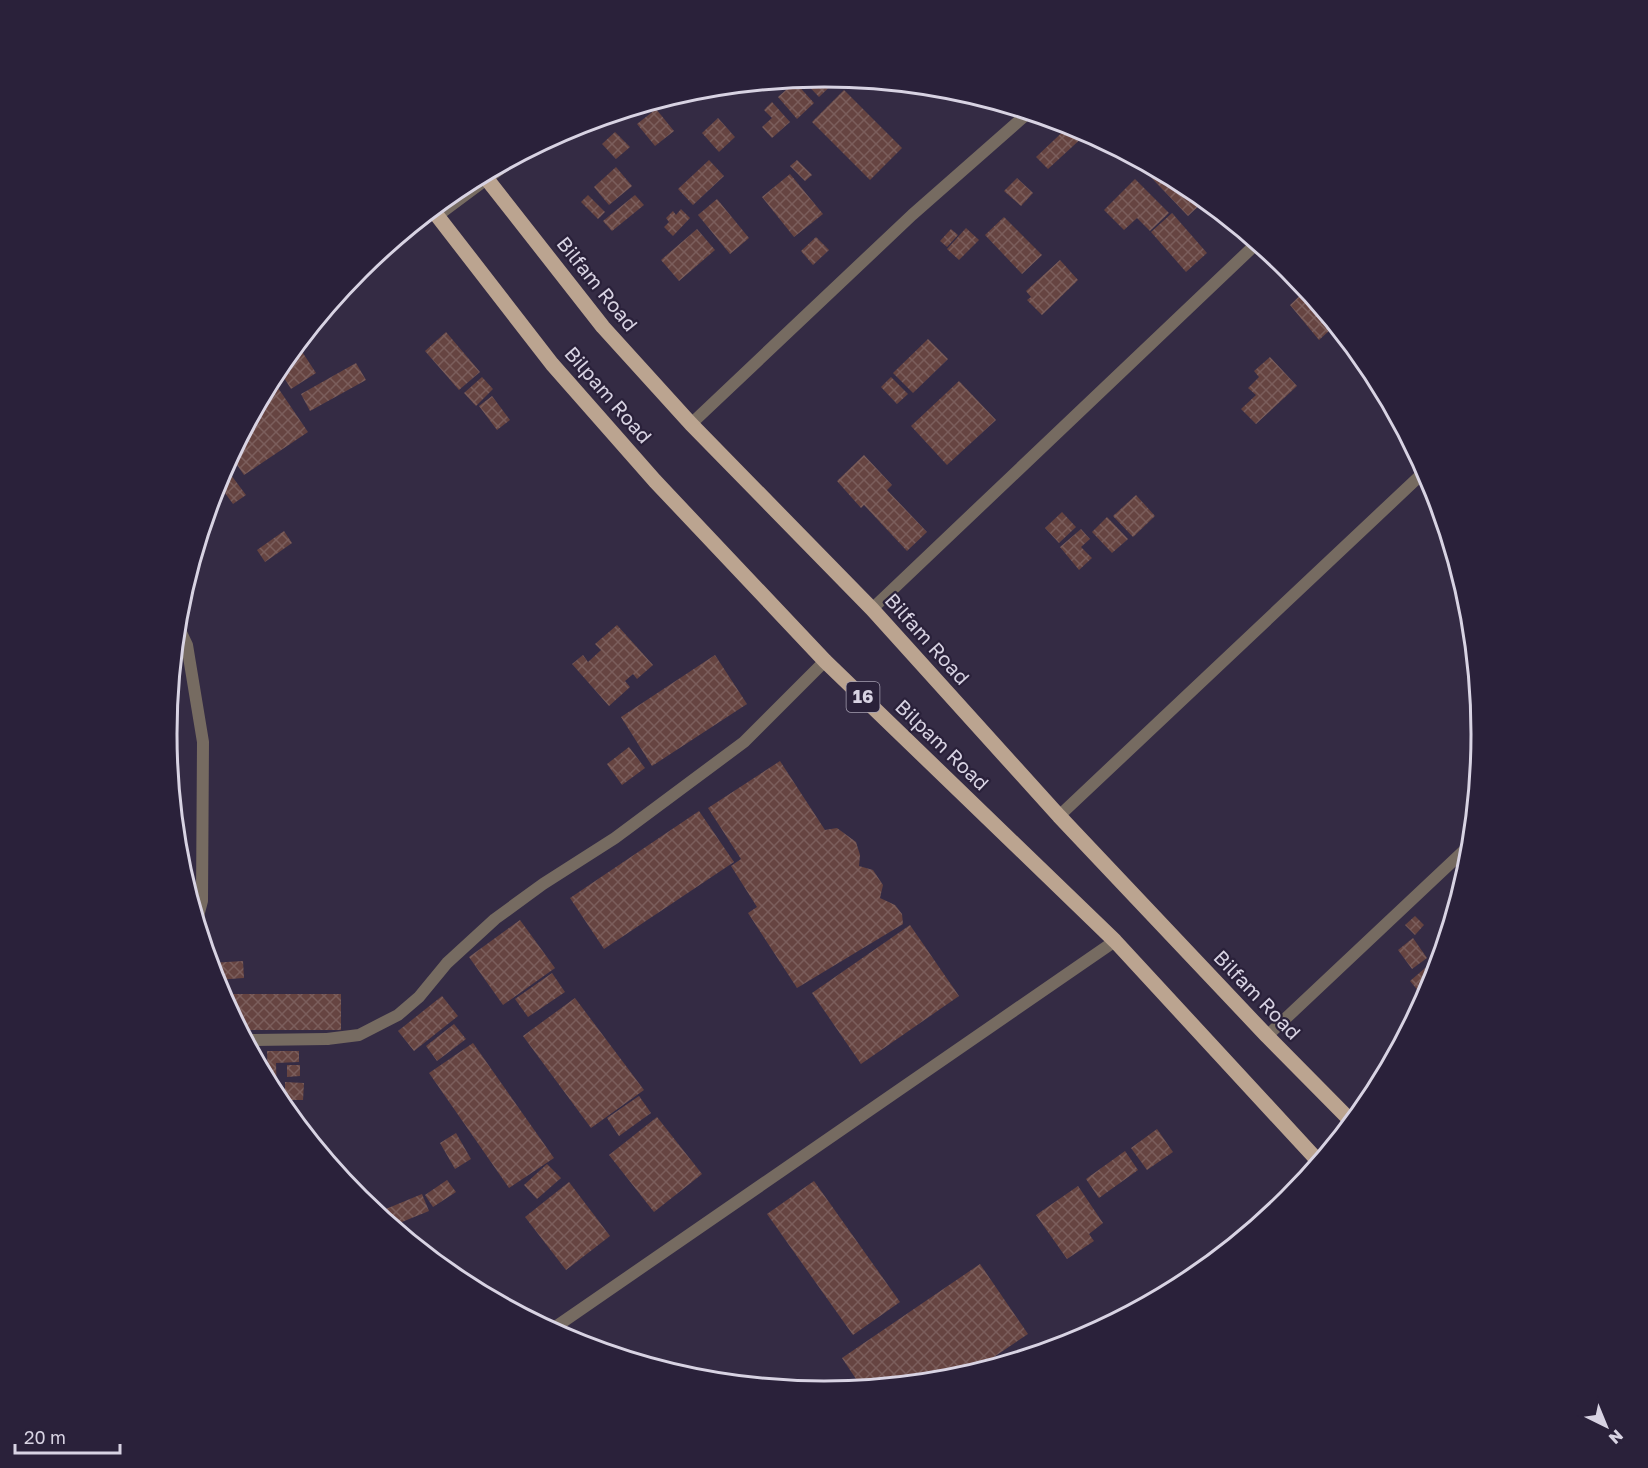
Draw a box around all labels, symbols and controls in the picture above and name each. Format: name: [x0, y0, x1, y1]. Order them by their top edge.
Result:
street label: Bilfam Road: [552, 231, 643, 335]
street label: Bilpam Road: [560, 341, 657, 448]
street label: Bilfam Road: [880, 588, 975, 689]
road number: 16: [846, 682, 880, 712]
street label: Bilpam Road: [891, 694, 994, 795]
street label: Bilfam Road: [1209, 945, 1306, 1044]
north arrow: [1576, 1396, 1636, 1456]
scale bar: [15, 1417, 120, 1455]
text: 20 m: [24, 1426, 66, 1448]
text: N: [1605, 1426, 1628, 1448]

